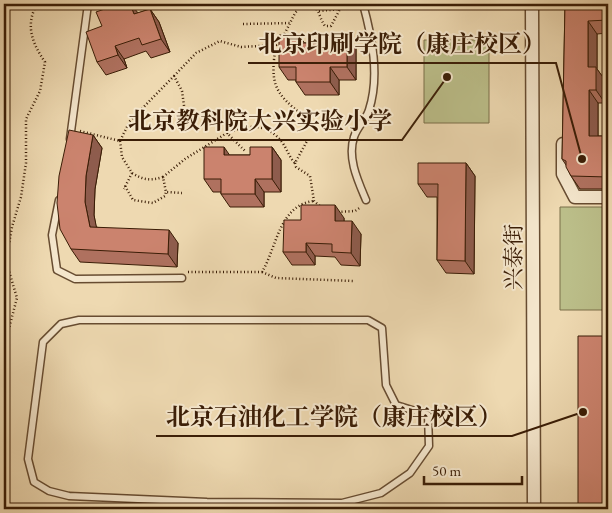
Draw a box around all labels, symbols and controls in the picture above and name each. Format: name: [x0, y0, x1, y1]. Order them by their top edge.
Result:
callout: 北京印刷学院（康庄校区）: [248, 24, 556, 63]
text: 北京印刷学院（康庄校区）: [258, 28, 546, 59]
callout: 北京教科院大兴实验小学: [118, 101, 402, 140]
text: 北京教科院大兴实验小学: [128, 105, 392, 136]
street label: 兴泰街: [499, 224, 528, 290]
callout: 北京石油化工学院（康庄校区）: [156, 397, 512, 436]
text: 北京石油化工学院（康庄校区）: [166, 401, 502, 432]
scale bar: [424, 453, 522, 485]
text: 50 m: [432, 461, 461, 480]

